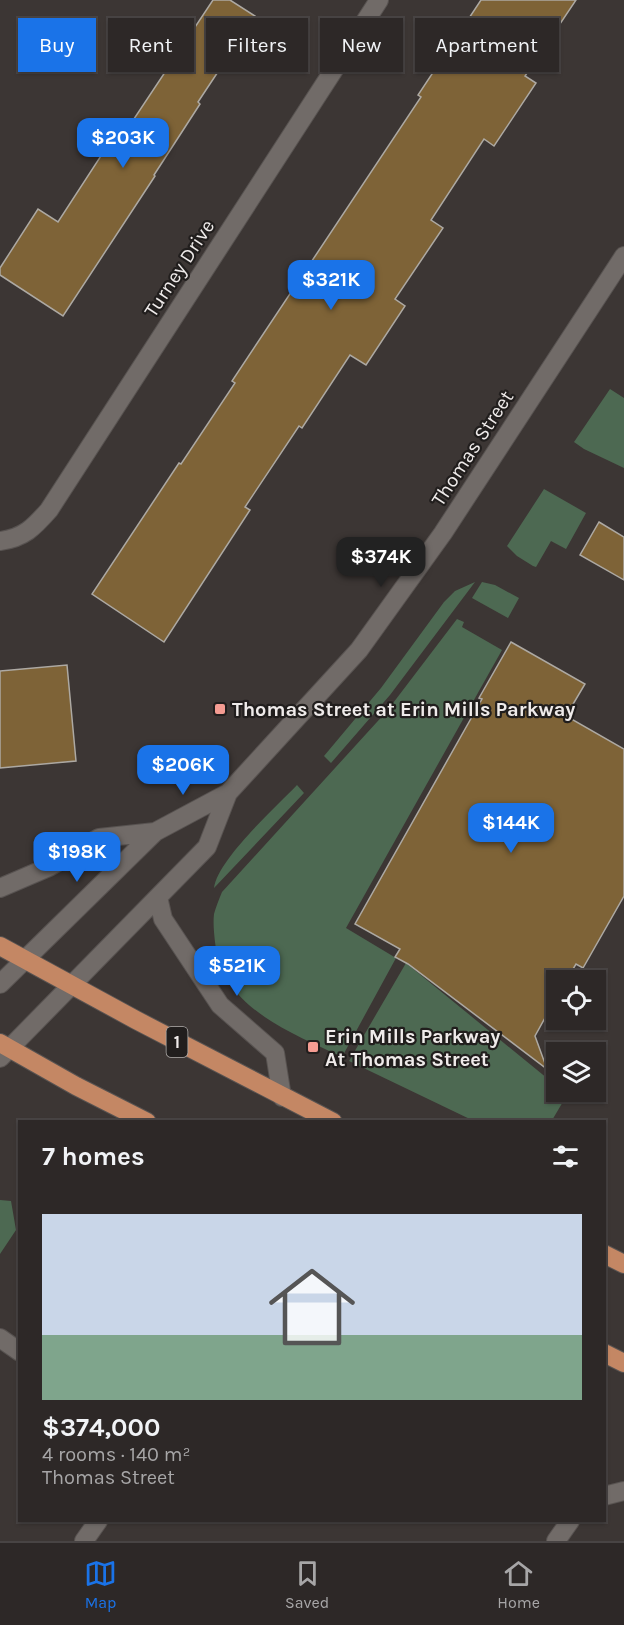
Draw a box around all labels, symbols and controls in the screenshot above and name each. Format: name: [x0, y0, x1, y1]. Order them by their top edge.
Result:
chip: Buy: [18, 18, 96, 72]
chip: Rent: [108, 18, 194, 72]
chip: Filters: [206, 18, 308, 72]
chip: New: [320, 18, 403, 72]
chip: Apartment: [415, 18, 559, 72]
pin: $203K: [81, 118, 165, 169]
text: $203K: [91, 126, 155, 149]
street label: Turney Drive: [140, 215, 219, 321]
pin: $321K: [289, 260, 373, 311]
text: $321K: [302, 268, 360, 291]
street label: Thomas Street: [427, 386, 519, 510]
pin: $374K: [339, 537, 423, 588]
text: $374K: [350, 545, 412, 568]
place label: Thomas Street at Erin Mills Parkway: [232, 698, 575, 721]
marker: Thomas Street at Erin Mills Parkway: [213, 702, 227, 716]
pin: $206K: [141, 745, 225, 796]
text: $206K: [151, 753, 215, 776]
pin: $144K: [469, 803, 553, 854]
text: $144K: [482, 811, 540, 834]
pin: $198K: [35, 832, 119, 883]
text: $198K: [47, 840, 107, 863]
pin: $521K: [195, 946, 279, 997]
text: $521K: [208, 954, 266, 977]
map controls: [546, 970, 606, 1102]
button: locate: [546, 970, 606, 1030]
place label: Erin Mills Parkway At Thomas Street: [325, 1025, 500, 1071]
road number: 1: [166, 1027, 188, 1057]
marker: Erin Mills Parkway At Thomas Street: [306, 1040, 320, 1054]
button: layers: [546, 1042, 606, 1102]
icon: filters: [549, 1140, 582, 1173]
text: 7 homes: [42, 1141, 145, 1172]
icon: home: [258, 1253, 366, 1361]
text: $374,000: [42, 1412, 160, 1443]
text: 4 rooms · 140 m²: [42, 1443, 190, 1466]
text: Thomas Street: [42, 1466, 175, 1489]
tab: Map: [84, 1557, 117, 1612]
tab: Saved: [285, 1557, 329, 1612]
tab: Home: [497, 1557, 540, 1612]

